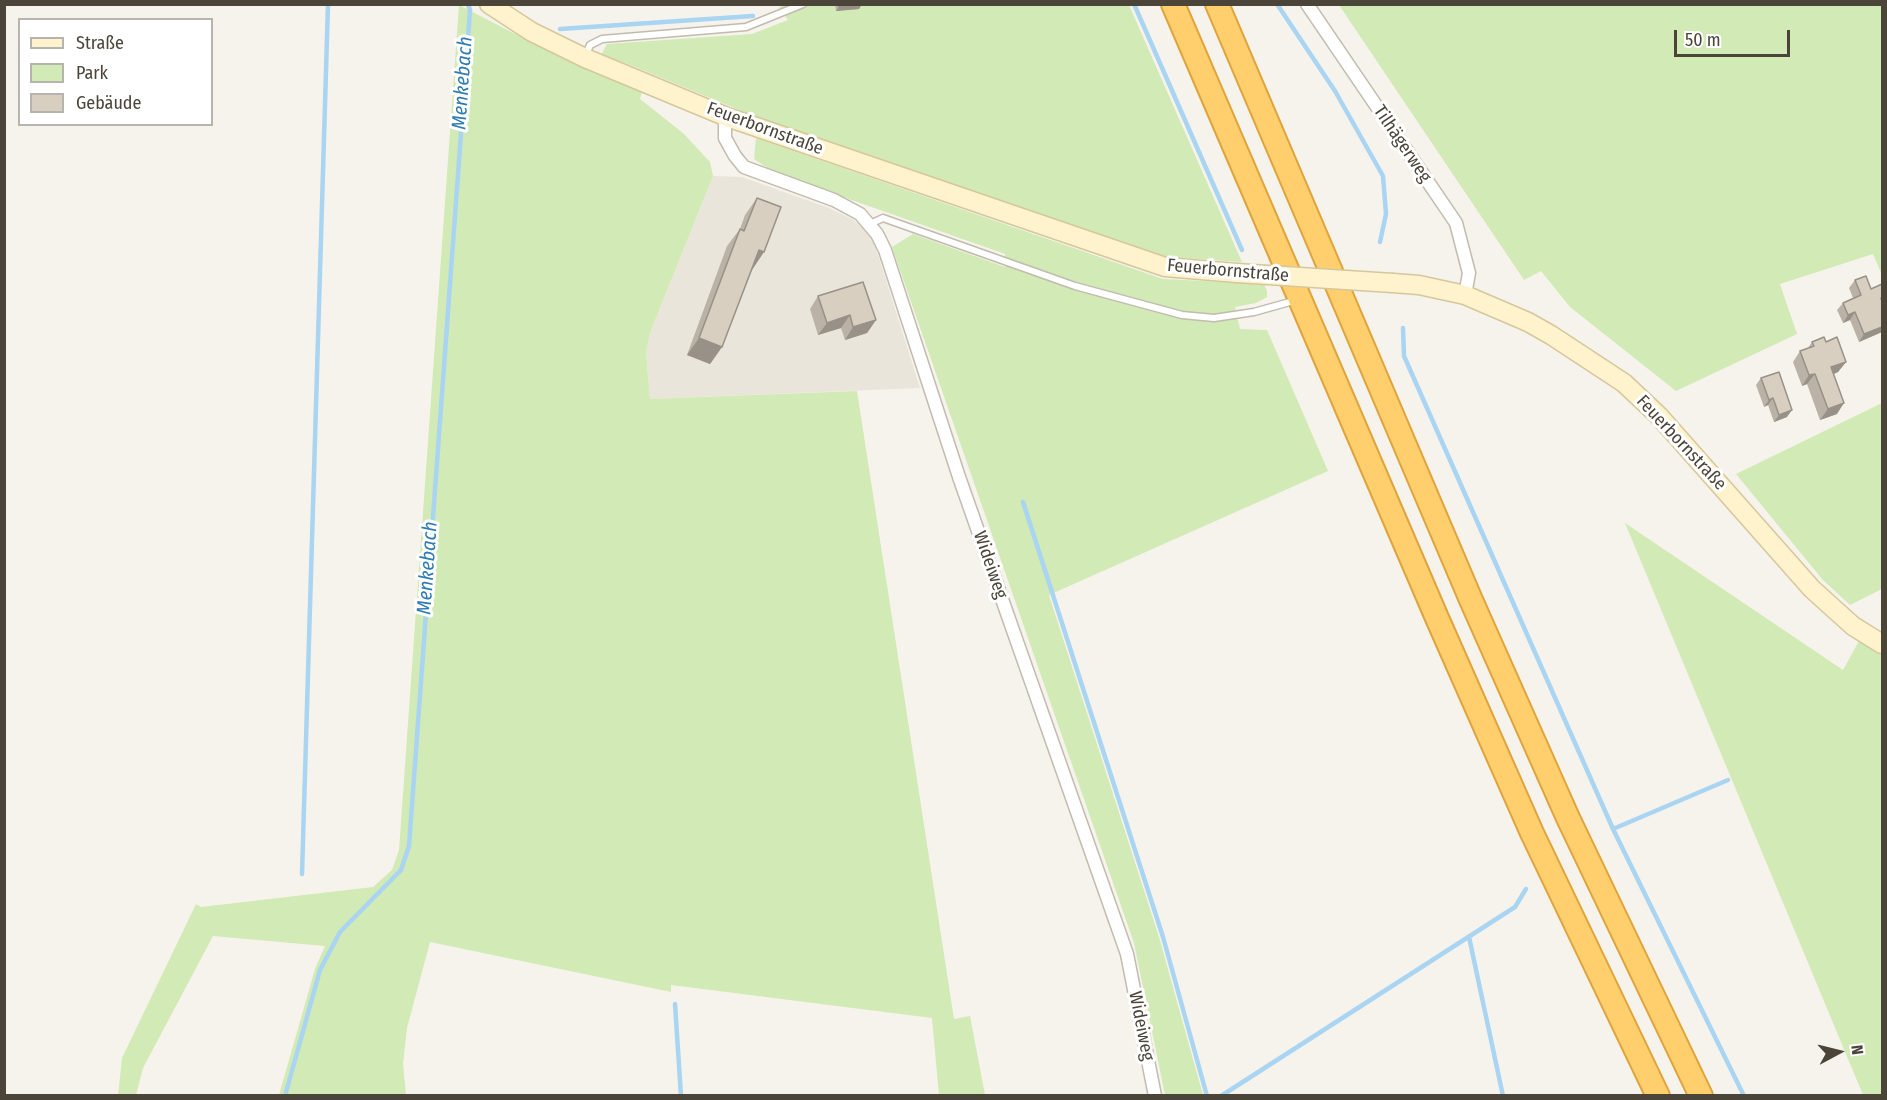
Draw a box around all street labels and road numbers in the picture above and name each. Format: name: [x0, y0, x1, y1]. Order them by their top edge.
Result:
street label: Feuerbornstraße: [704, 98, 826, 160]
street label: Tilhägerweg: [1368, 101, 1436, 187]
street label: Feuerbornstraße: [1166, 255, 1290, 287]
street label: Feuerbornstraße: [1631, 391, 1731, 495]
street label: Wideiweg: [968, 528, 1012, 602]
street label: Wideiweg: [1124, 989, 1158, 1063]

